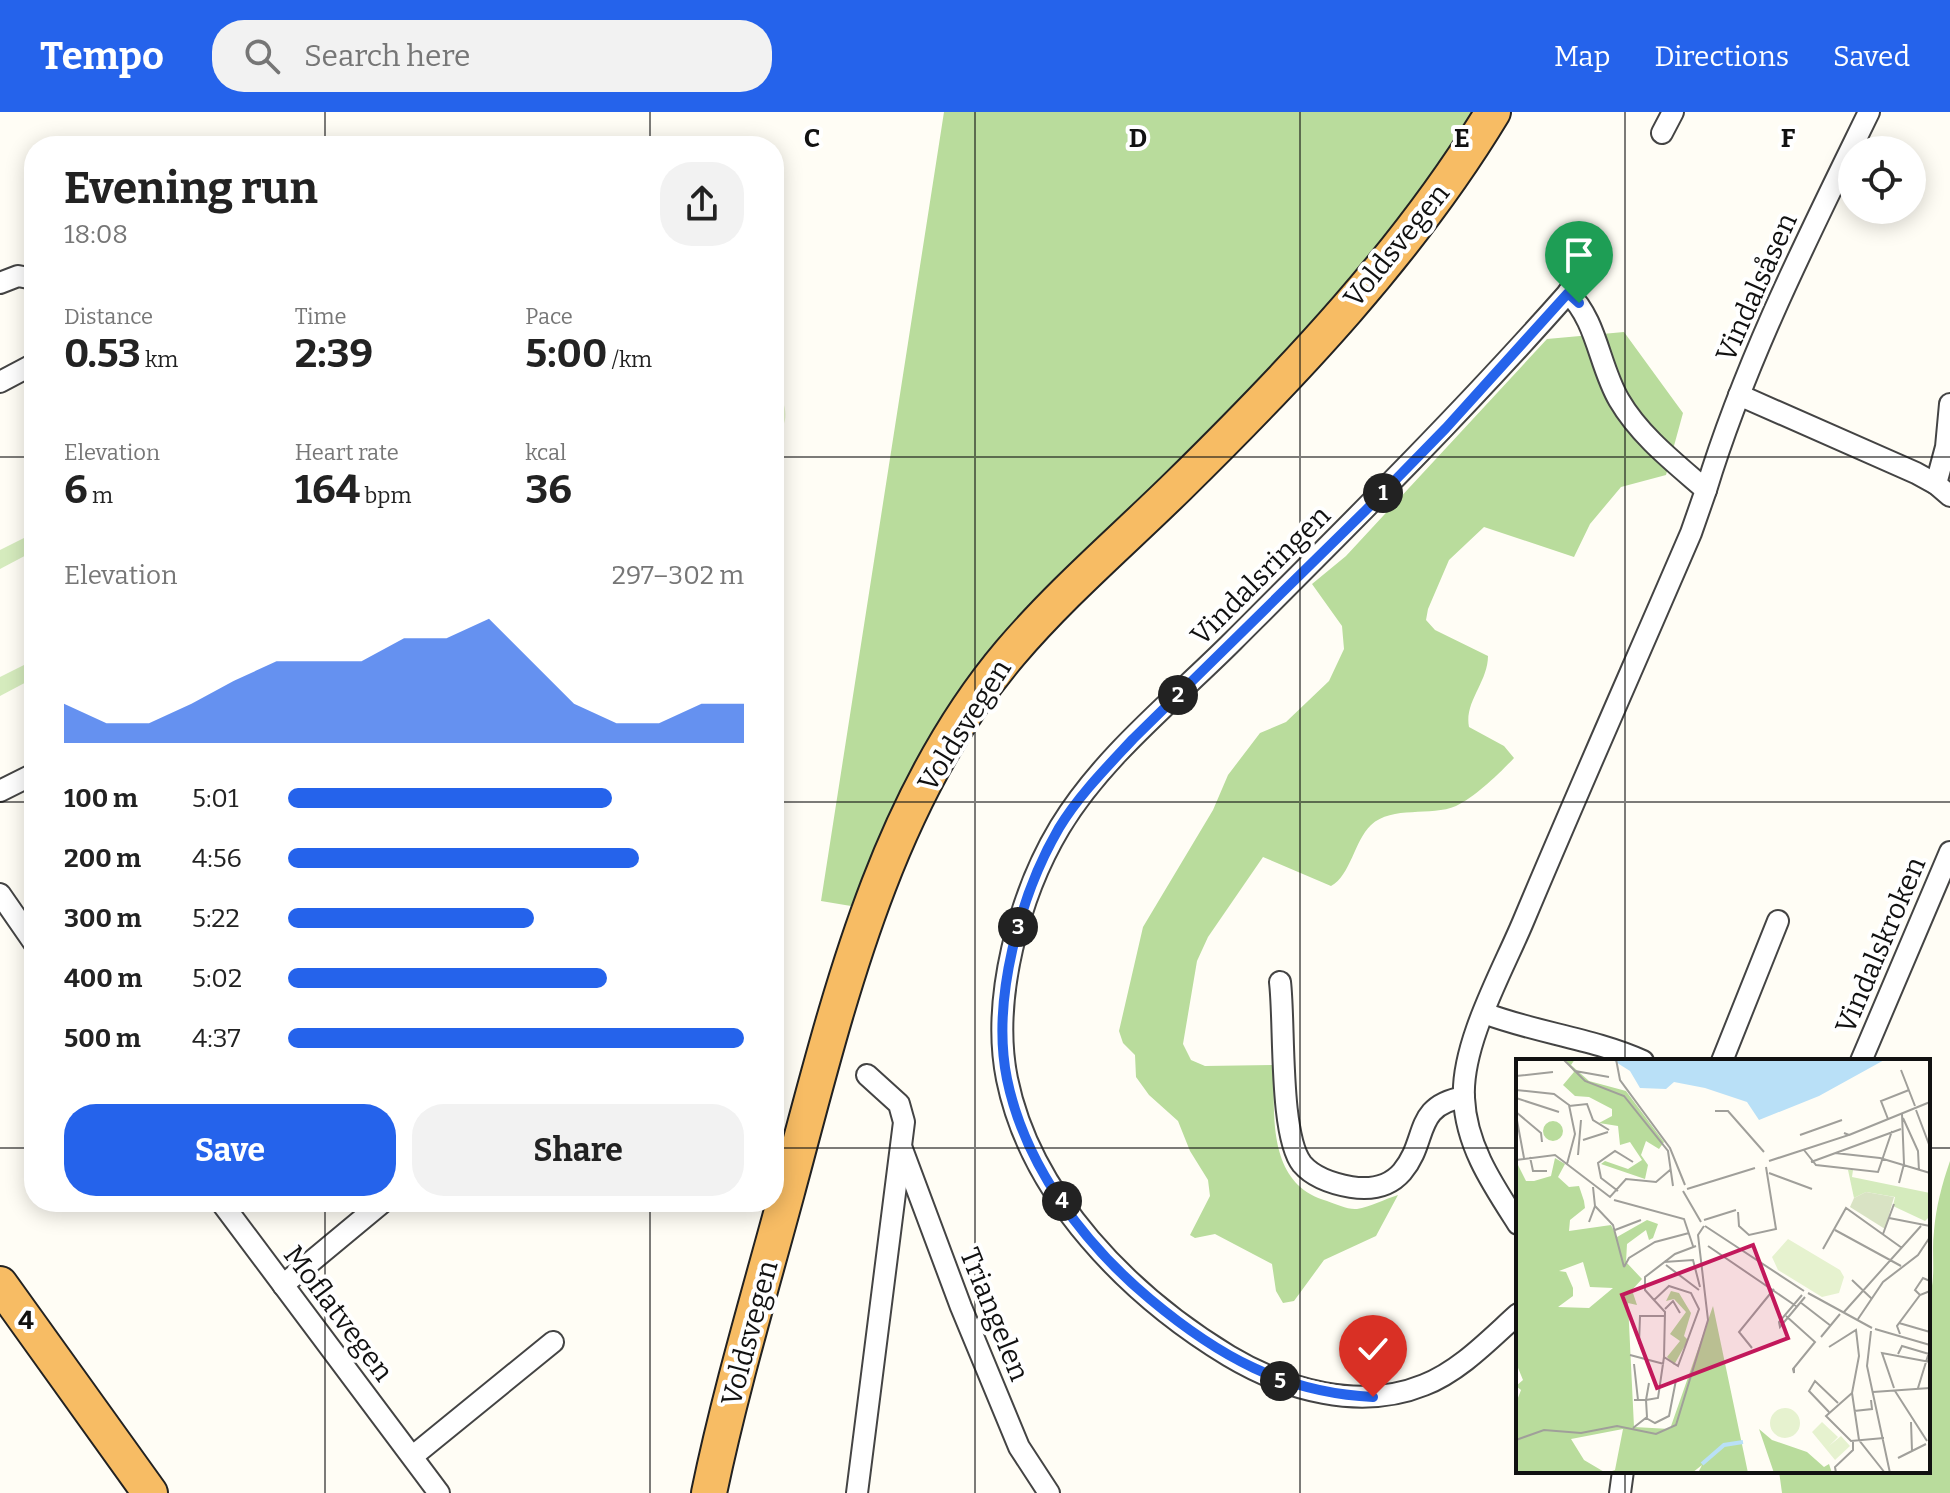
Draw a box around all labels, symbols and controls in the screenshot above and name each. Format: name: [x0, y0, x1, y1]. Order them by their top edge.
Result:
search box: [212, 20, 772, 92]
text: Tempo: [40, 33, 164, 79]
icon: search: [240, 34, 284, 78]
text: Search here: [304, 38, 470, 74]
text: Map: [1554, 40, 1610, 73]
text: Directions: [1654, 40, 1789, 73]
text: Saved: [1833, 40, 1910, 73]
text: C: [804, 123, 820, 154]
text: D: [1129, 123, 1147, 154]
text: E: [1454, 123, 1470, 154]
text: F: [1781, 123, 1796, 154]
map controls: [1838, 136, 1926, 224]
button: locate: [1838, 136, 1926, 224]
text: Evening run: [64, 162, 318, 215]
button: share: [660, 162, 744, 246]
street label: Voldsvegen: [1337, 177, 1456, 314]
street label: Vindalsåsen: [1709, 208, 1804, 367]
text: 18:08: [64, 219, 128, 250]
pin: [1545, 221, 1613, 303]
icon: arrive: [1557, 233, 1601, 277]
text: Distance: [64, 303, 153, 330]
text: Time: [295, 303, 347, 330]
text: Pace: [525, 303, 573, 330]
text: 0.53: [64, 330, 141, 378]
text: 2:39: [295, 330, 373, 378]
text: 5:00: [525, 330, 607, 378]
text: km: [141, 346, 178, 373]
text: /km: [607, 346, 652, 373]
text: Elevation: [64, 439, 160, 466]
text: Heart rate: [295, 439, 399, 466]
text: kcal: [525, 439, 566, 466]
text: 6: [64, 466, 88, 514]
text: 164: [295, 466, 360, 514]
text: 36: [525, 466, 572, 514]
pin: 1: [1363, 473, 1403, 513]
text: 1: [1378, 479, 1388, 506]
text: m: [88, 482, 113, 509]
text: bpm: [360, 482, 411, 509]
street label: Vindalsringen: [1184, 499, 1337, 652]
text: Elevation: [64, 560, 177, 591]
text: 297–302 m: [612, 560, 744, 591]
street label: Voldsvegen: [911, 653, 1018, 797]
pin: 2: [1158, 675, 1198, 715]
text: 2: [1172, 681, 1184, 708]
text: 100 m: [64, 783, 138, 814]
text: 5:01: [192, 783, 239, 814]
text: 200 m: [64, 843, 141, 874]
text: 4:56: [192, 843, 242, 874]
street label: Vindalskroken: [1828, 852, 1933, 1038]
text: 300 m: [64, 903, 141, 934]
text: 5:22: [192, 903, 240, 934]
pin: 3: [998, 907, 1038, 947]
text: 3: [1012, 913, 1024, 940]
text: 400 m: [64, 963, 142, 994]
text: 5:02: [192, 963, 242, 994]
text: 500 m: [64, 1023, 141, 1054]
text: 4:37: [192, 1023, 241, 1054]
inset map: [1516, 1059, 1930, 1473]
button: Save: [64, 1104, 396, 1196]
button: Share: [412, 1104, 744, 1196]
pin: 4: [1042, 1181, 1082, 1221]
text: 4: [1055, 1187, 1069, 1214]
street label: Moflatvegen: [277, 1239, 400, 1388]
street label: Triangelen: [953, 1243, 1036, 1386]
street label: Voldsvegen: [714, 1257, 785, 1409]
text: 4: [18, 1305, 34, 1336]
pin: [1339, 1315, 1407, 1397]
icon: check: [1351, 1327, 1395, 1371]
pin: 5: [1260, 1361, 1300, 1401]
text: 5: [1274, 1367, 1286, 1394]

